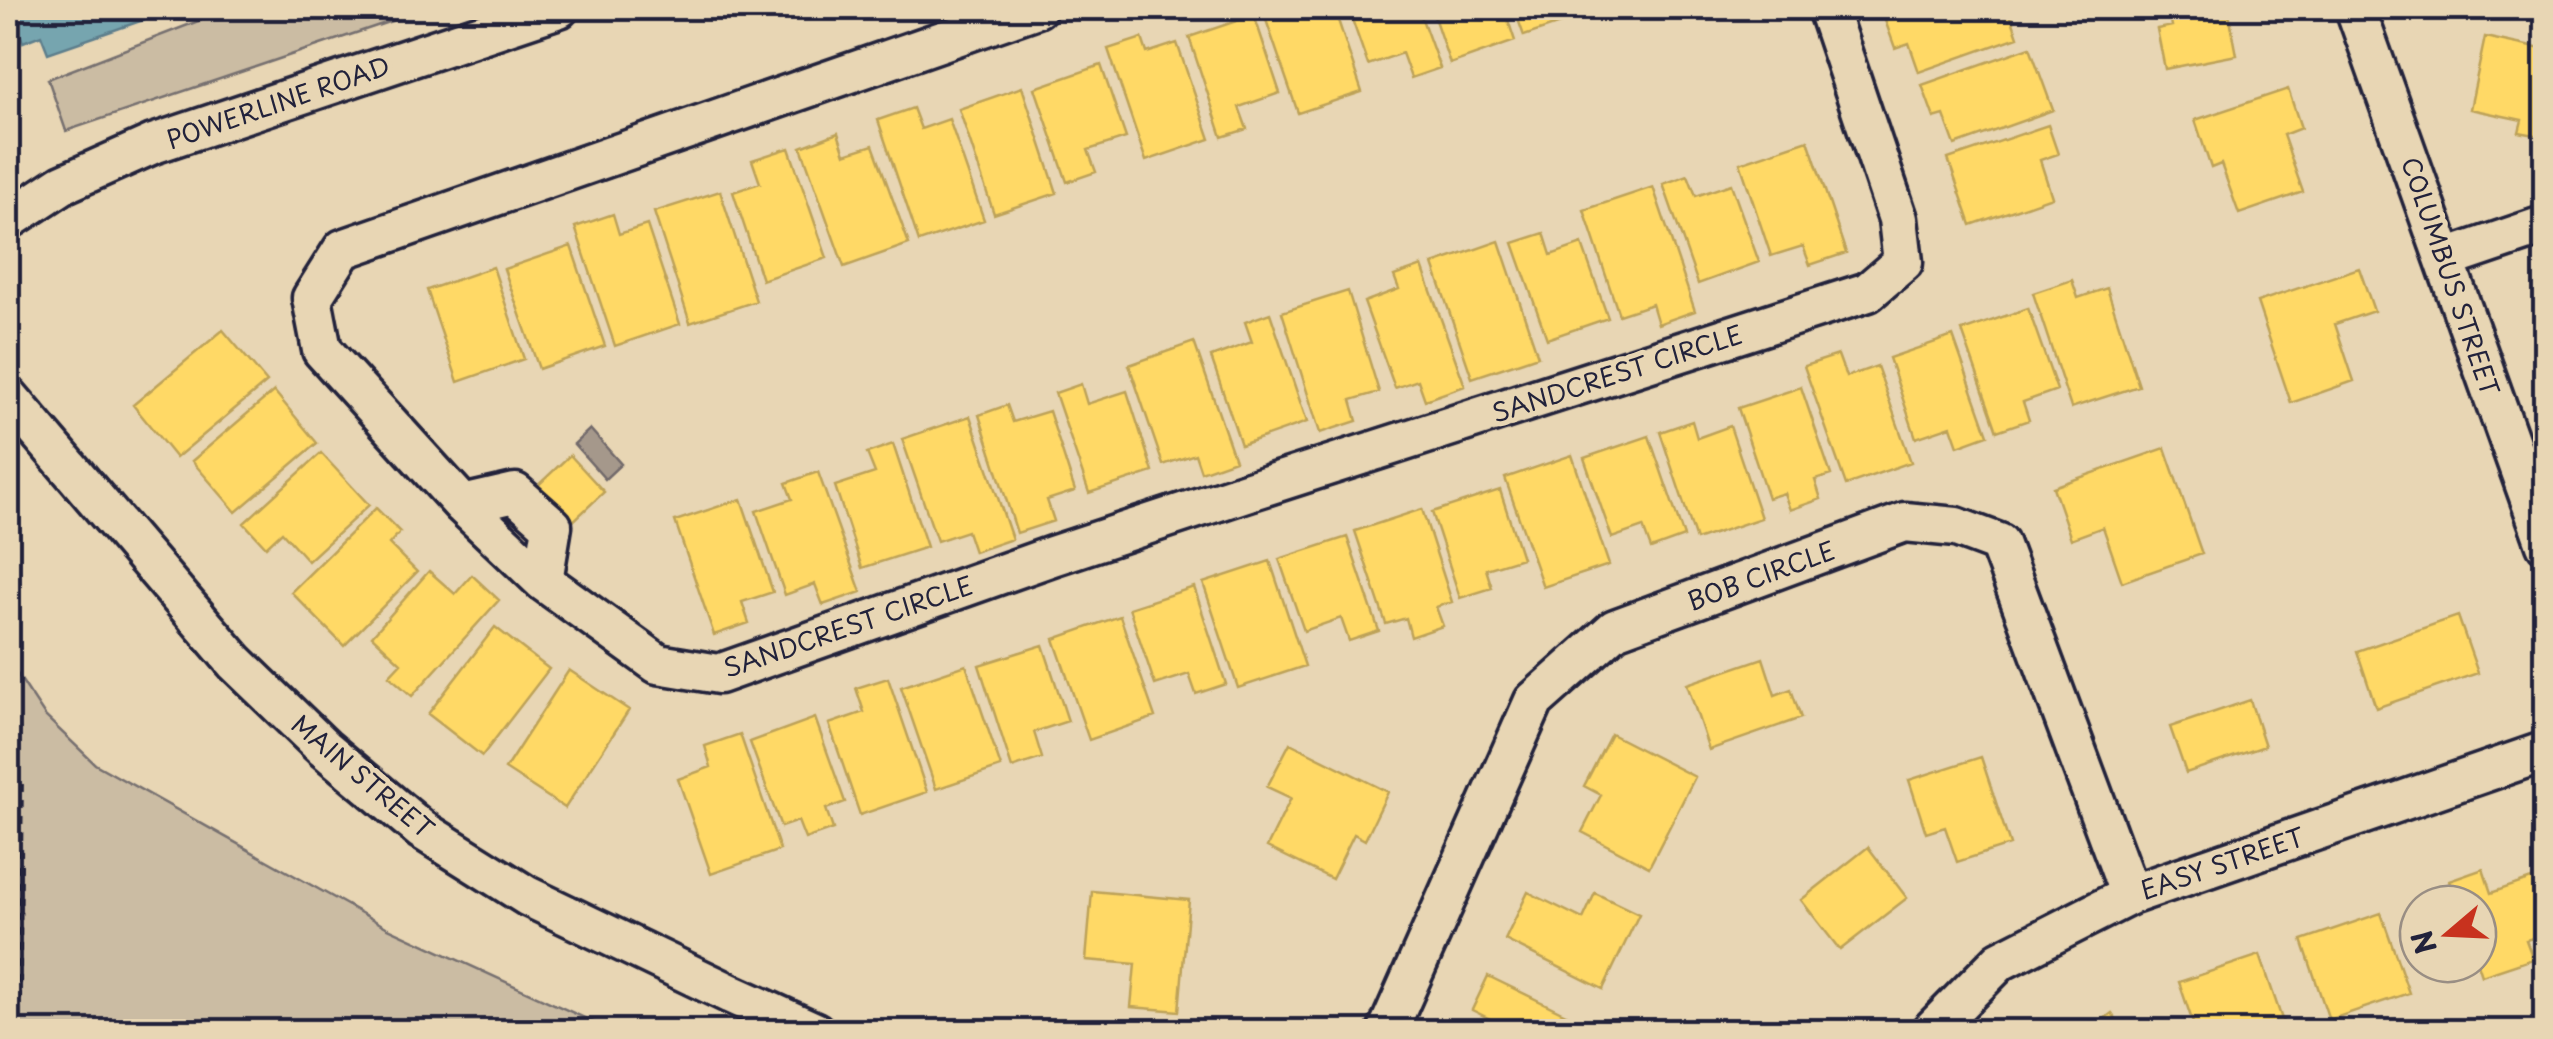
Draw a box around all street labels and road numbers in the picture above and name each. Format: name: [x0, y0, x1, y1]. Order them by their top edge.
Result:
street label: POWERLINE ROAD: [161, 46, 395, 158]
street label: COLUMBUS STREET: [2392, 152, 2510, 401]
street label: SANDCREST CIRCLE: [1487, 314, 1747, 432]
street label: BOB CIRCLE: [1682, 531, 1840, 619]
street label: SANDCREST CIRCLE: [718, 565, 978, 687]
street label: MAIN STREET: [284, 705, 443, 847]
street label: EASY STREET: [2135, 817, 2309, 909]

